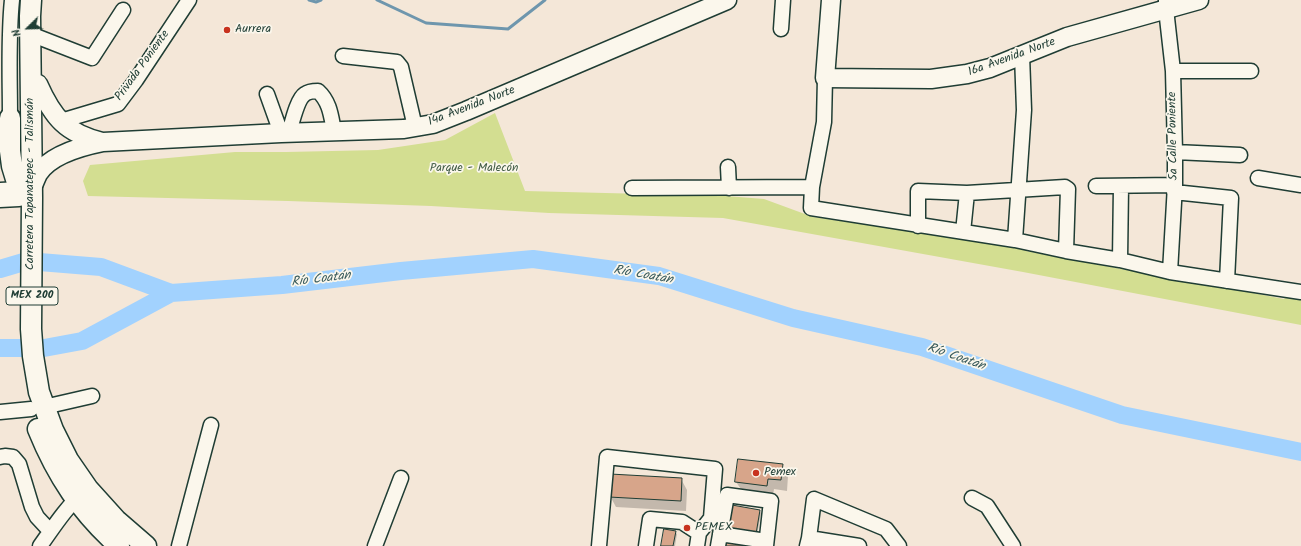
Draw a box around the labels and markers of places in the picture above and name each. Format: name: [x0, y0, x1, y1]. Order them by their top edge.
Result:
place label: Aurrera: [235, 23, 271, 37]
marker: Aurrera: [222, 25, 232, 35]
place label: Pemex: [764, 466, 796, 480]
marker: Pemex: [751, 468, 761, 478]
place label: PEMEX: [695, 521, 733, 535]
marker: PEMEX: [682, 523, 692, 533]

